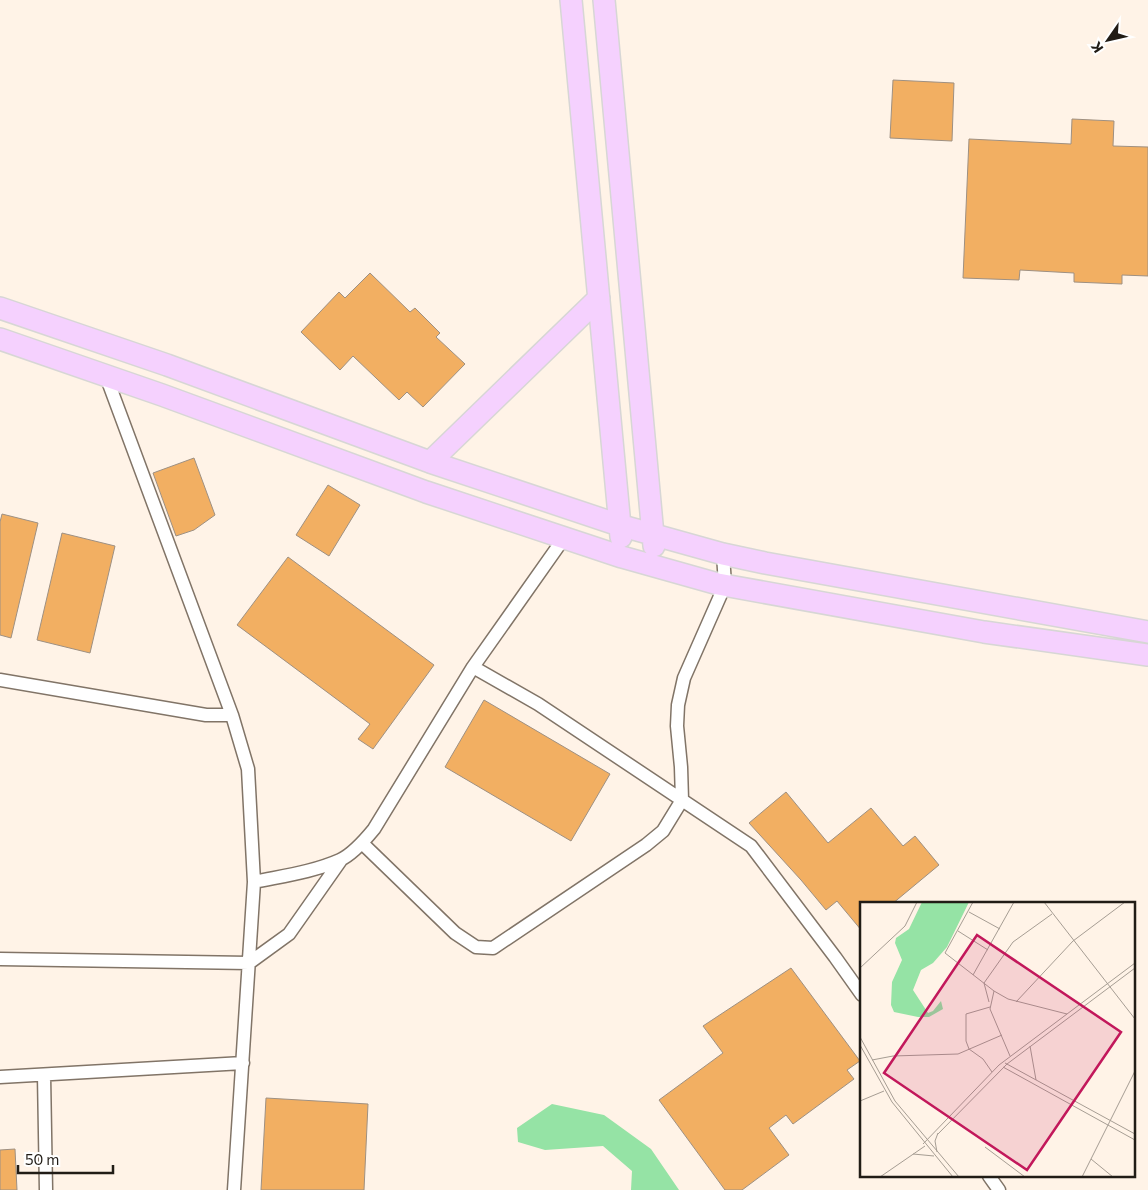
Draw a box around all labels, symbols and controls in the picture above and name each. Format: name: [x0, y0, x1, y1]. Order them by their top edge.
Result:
north arrow: [1083, 15, 1133, 65]
text: K: [1087, 39, 1107, 56]
inset map: [860, 902, 1136, 1178]
scale bar: [18, 1142, 112, 1174]
text: 50 m: [25, 1150, 59, 1168]

